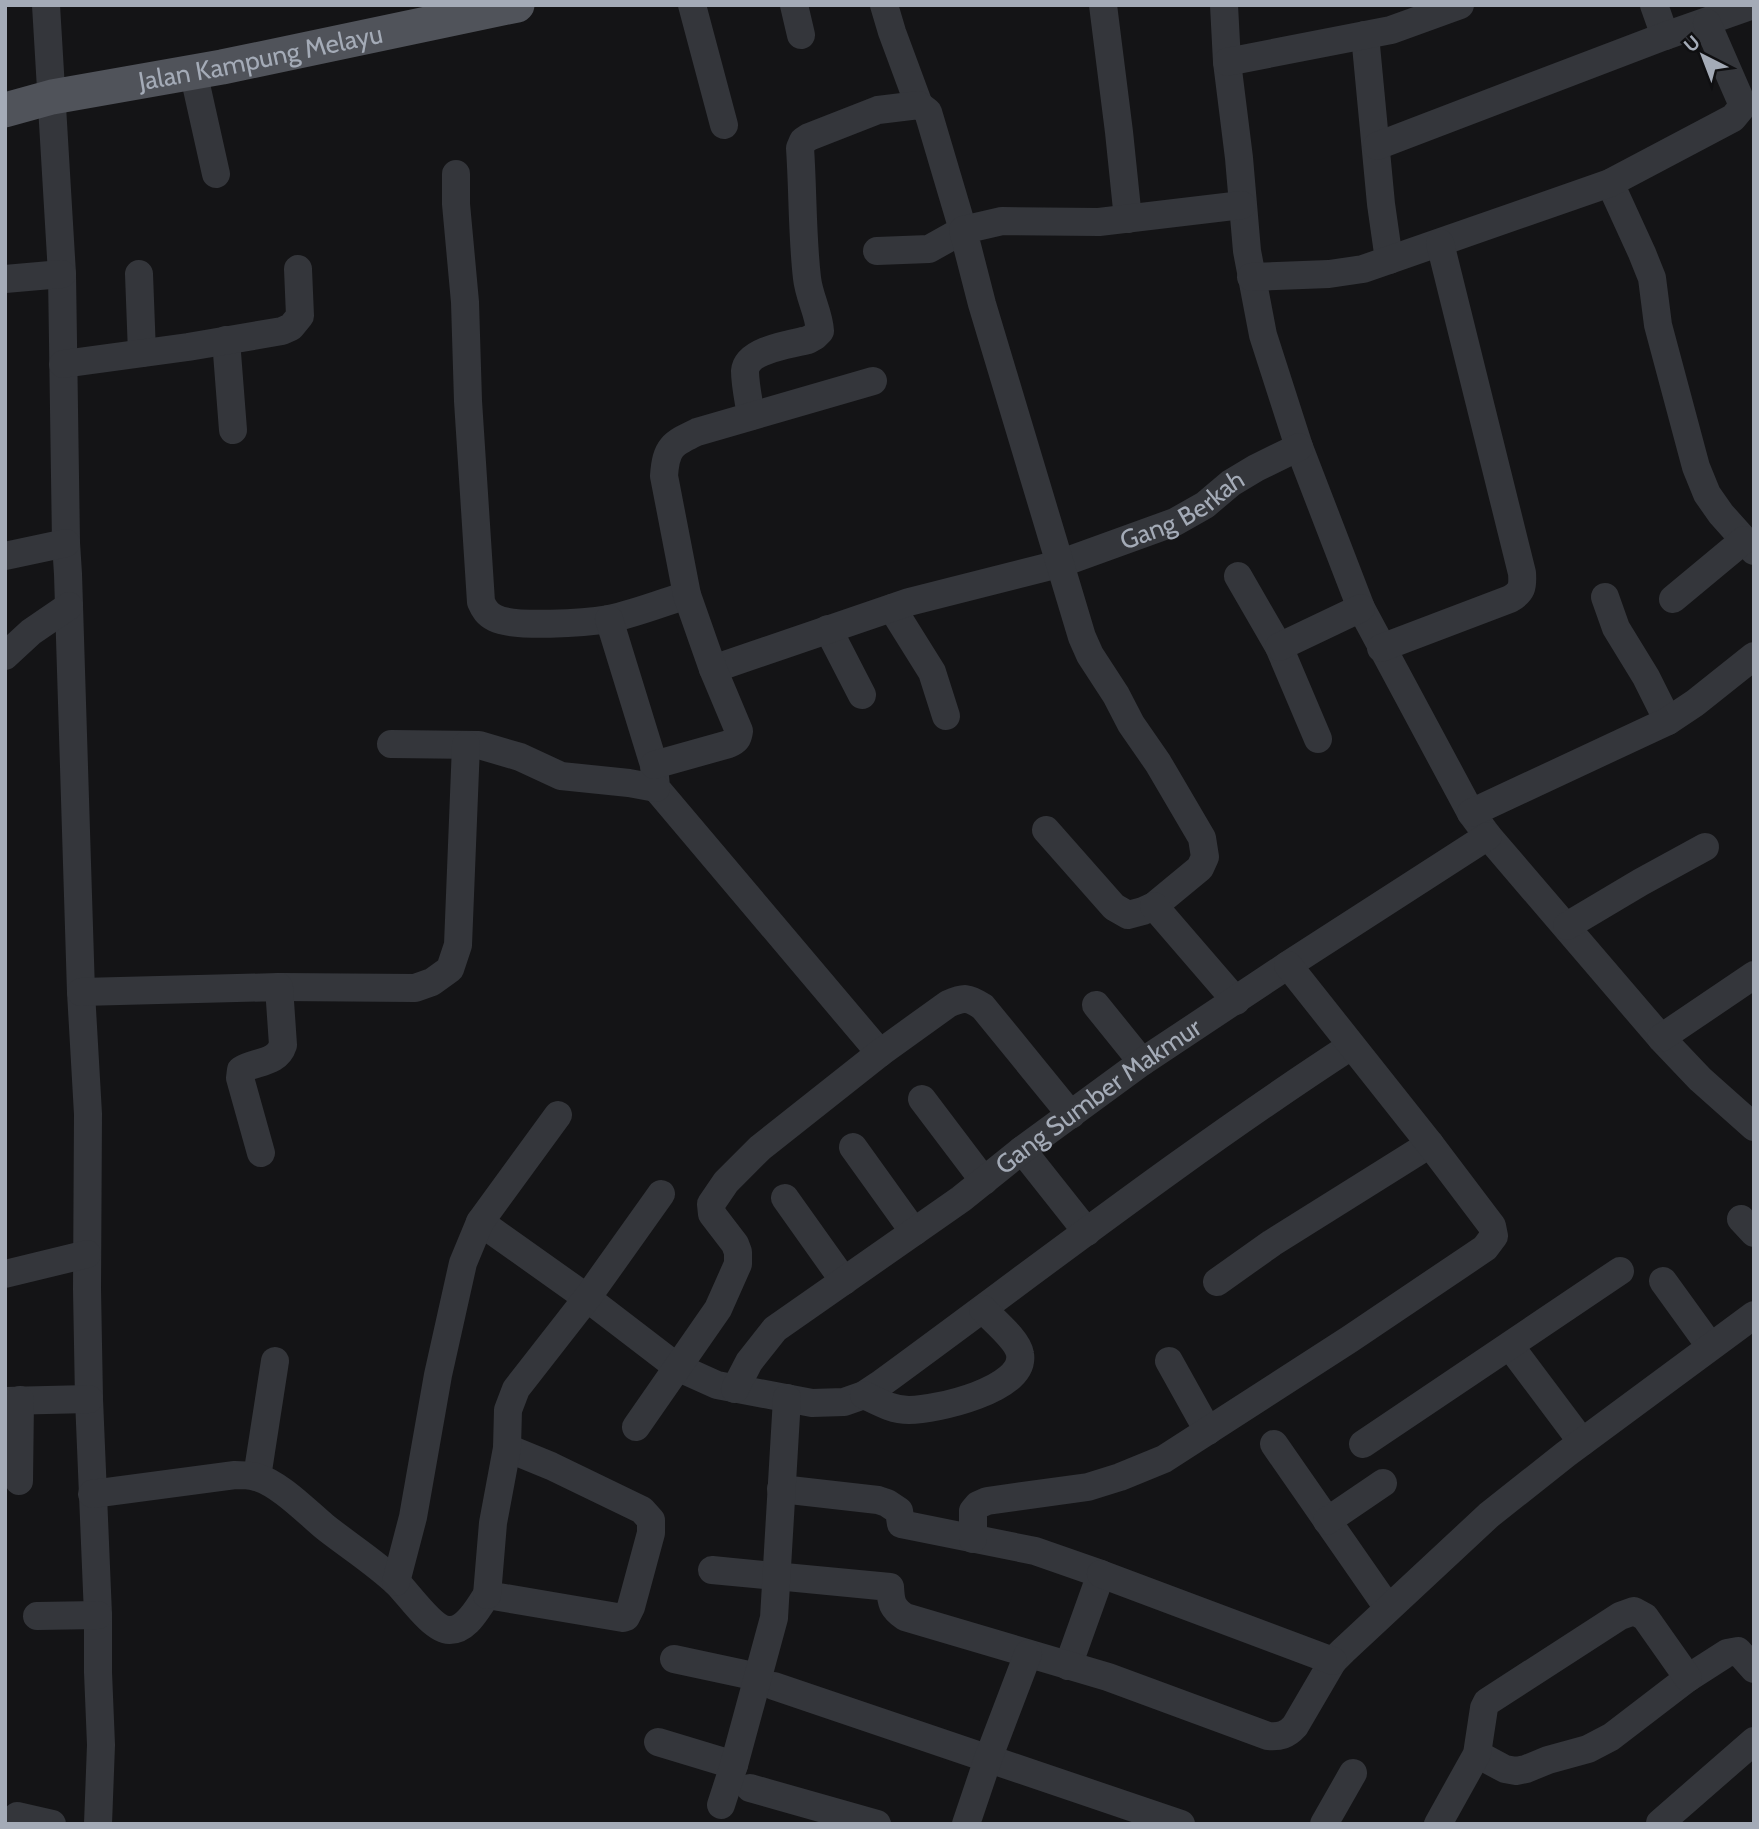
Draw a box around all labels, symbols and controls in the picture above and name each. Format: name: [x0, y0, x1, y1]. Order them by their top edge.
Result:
street label: Jalan Kampung Melayu: [135, 18, 386, 98]
north arrow: [1668, 21, 1738, 91]
text: U: [1679, 31, 1705, 57]
street label: Gang Berkah: [1115, 463, 1250, 557]
street label: Gang Sumber Makmur: [989, 1011, 1208, 1181]

